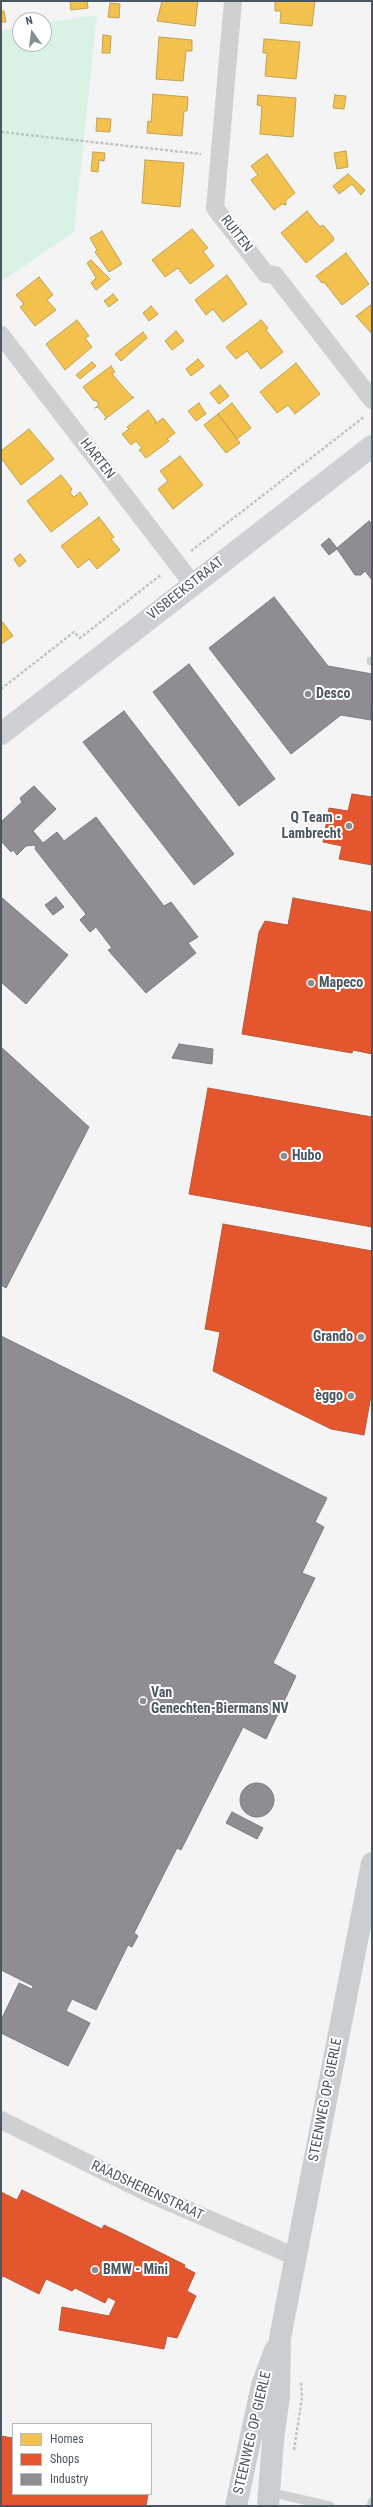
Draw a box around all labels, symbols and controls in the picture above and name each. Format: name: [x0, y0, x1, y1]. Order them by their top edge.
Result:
north arrow: [12, 12, 52, 52]
text: N: [24, 14, 34, 28]
street label: RUITEN: [217, 212, 255, 256]
street label: HARTEN: [76, 435, 118, 483]
street label: VISBEEKSTRAAT: [144, 554, 228, 624]
place label: Desco: [316, 686, 350, 702]
marker: Desco: [303, 689, 313, 699]
place label: Q Team - Lambrecht: [282, 810, 341, 842]
marker: Q Team - Lambrecht: [344, 821, 354, 831]
place label: Mapeco: [319, 975, 363, 991]
marker: Mapeco: [306, 978, 316, 988]
place label: Hubo: [292, 1148, 321, 1164]
marker: Hubo: [279, 1151, 289, 1161]
place label: Grando: [313, 1329, 353, 1345]
marker: Grando: [356, 1332, 366, 1342]
place label: èggo: [315, 1388, 343, 1404]
marker: èggo: [346, 1391, 356, 1401]
place label: Van Genechten-Biermans NV: [151, 1685, 289, 1718]
marker: Van Genechten-Biermans NV: [138, 1696, 148, 1706]
street label: STEENWEG OP GIERLE: [306, 2037, 346, 2163]
street label: RAADSHERENSTRAAT: [88, 2158, 206, 2224]
place label: BMW - Mini: [103, 2262, 168, 2278]
marker: BMW - Mini: [90, 2265, 100, 2275]
street label: STEENWEG OP GIERLE: [231, 2370, 275, 2496]
legend: [12, 2423, 152, 2495]
text: Homes: [50, 2432, 84, 2446]
text: Shops: [50, 2452, 79, 2466]
text: Industry: [50, 2472, 88, 2486]

